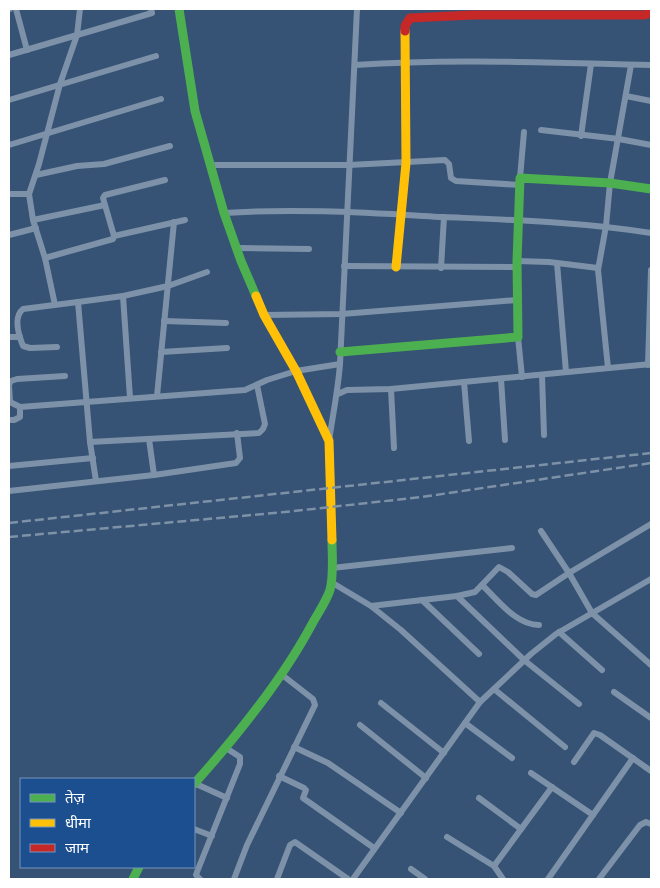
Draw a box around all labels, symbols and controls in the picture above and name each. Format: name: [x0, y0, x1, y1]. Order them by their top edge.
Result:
legend: [20, 778, 195, 868]
text: तेज़: [65, 788, 86, 807]
text: धीमा: [65, 813, 92, 832]
text: जाम: [65, 838, 90, 857]

